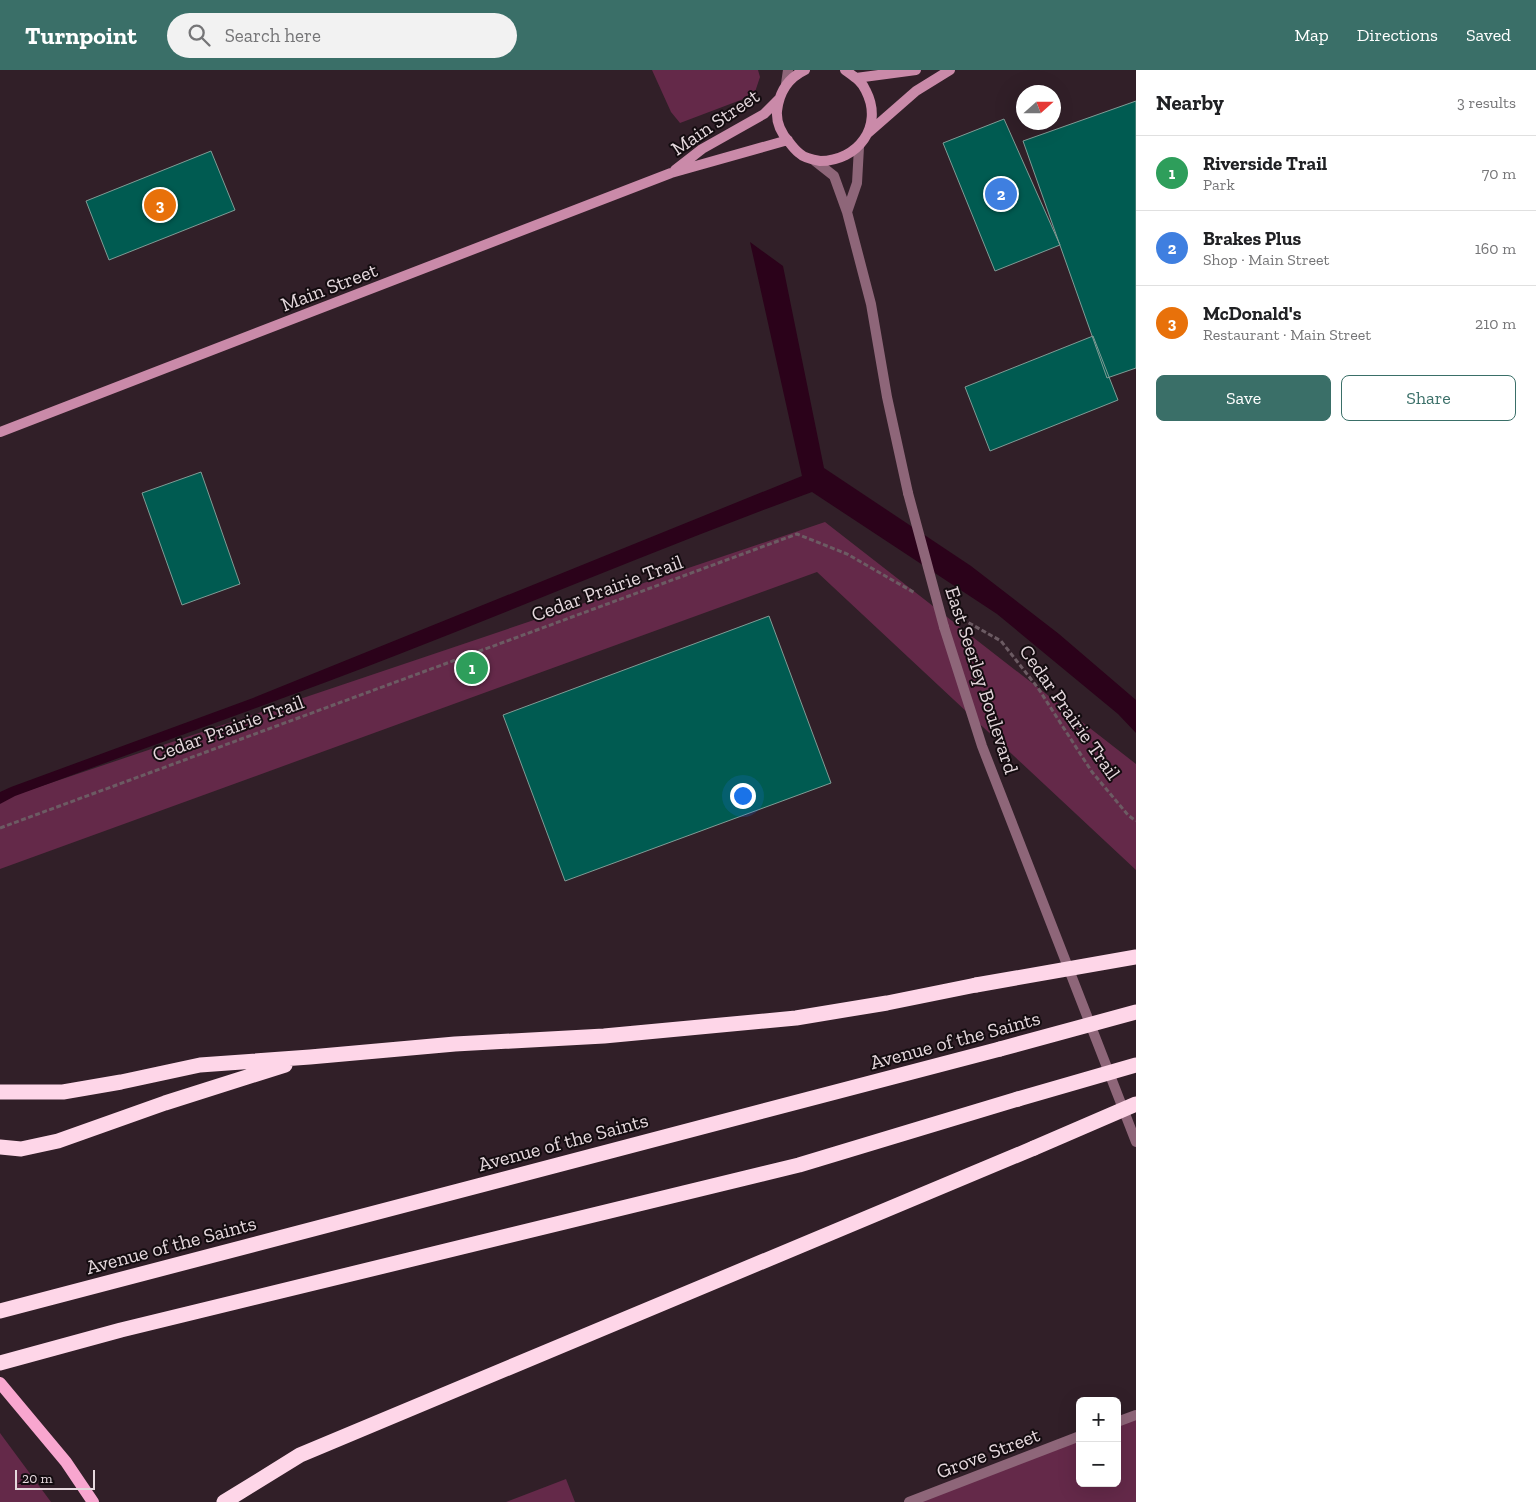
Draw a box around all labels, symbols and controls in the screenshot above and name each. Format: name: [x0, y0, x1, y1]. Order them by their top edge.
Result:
search box: [167, 13, 517, 58]
text: Turnpoint: [25, 21, 137, 50]
icon: search: [185, 21, 213, 49]
text: Search here: [225, 24, 321, 47]
text: Map: [1294, 24, 1329, 46]
text: Directions: [1357, 24, 1438, 46]
text: Saved: [1466, 24, 1511, 46]
street label: Main Street: [666, 83, 764, 160]
north arrow: [1016, 85, 1061, 130]
text: Nearby: [1156, 90, 1224, 115]
text: 3 results: [1457, 93, 1516, 112]
text: Riverside Trail: [1203, 152, 1327, 175]
text: 1: [1169, 164, 1175, 183]
text: 70 m: [1482, 164, 1516, 183]
pin: 2: [985, 175, 1017, 213]
text: Park: [1203, 175, 1235, 194]
pin: 3: [144, 186, 176, 224]
text: Brakes Plus: [1203, 227, 1301, 250]
text: 2: [1168, 239, 1176, 258]
text: 160 m: [1475, 239, 1516, 258]
text: Shop · Main Street: [1203, 250, 1329, 269]
street label: Main Street: [277, 257, 381, 316]
text: McDonald's: [1203, 302, 1301, 325]
text: 3: [1168, 314, 1176, 333]
text: 210 m: [1475, 314, 1516, 333]
text: Restaurant · Main Street: [1203, 325, 1371, 344]
button: Save: [1156, 375, 1331, 421]
button: Share: [1341, 375, 1516, 421]
street label: Cedar Prairie Trail: [528, 549, 686, 627]
street label: East Seerley Boulevard: [940, 583, 1024, 777]
street label: Cedar Prairie Trail: [1014, 640, 1126, 784]
pin: 1: [456, 649, 488, 687]
street label: Cedar Prairie Trail: [149, 689, 307, 767]
your location: [730, 783, 756, 809]
street label: Avenue of the Saints: [867, 1006, 1043, 1074]
street label: Avenue of the Saints: [475, 1108, 651, 1176]
street label: Avenue of the Saints: [83, 1211, 259, 1279]
map controls: [1076, 1397, 1121, 1487]
button: +: [1076, 1397, 1121, 1442]
street label: Grove Street: [933, 1422, 1044, 1484]
button: −: [1076, 1442, 1121, 1487]
scale bar: [15, 1467, 95, 1490]
text: 20 m: [22, 1470, 53, 1487]

